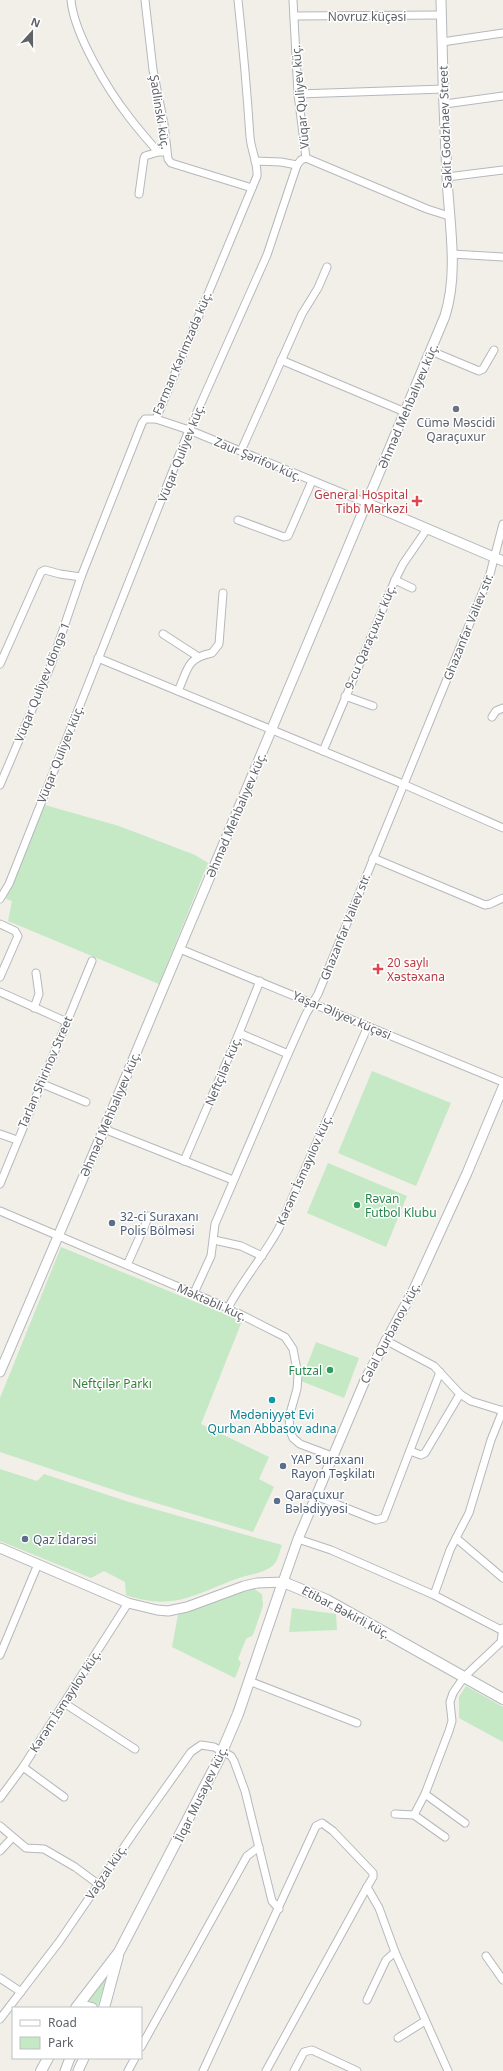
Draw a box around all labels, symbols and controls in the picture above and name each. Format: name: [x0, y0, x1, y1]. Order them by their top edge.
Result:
street label: Novruz küçəsi: [328, 8, 406, 25]
north arrow: [12, 12, 52, 52]
text: N: [29, 14, 43, 31]
street label: Vüqar Quliyev küç.: [287, 44, 313, 150]
street label: Sakit Godzhaev Street: [434, 65, 456, 189]
street label: Şadlinski küç.: [146, 73, 174, 151]
street label: Fərman Kərimzadə küç.: [148, 289, 216, 417]
street label: Əhməd Mehbalıyev küç.: [374, 341, 442, 471]
street label: Vüqar Quliyev küç.: [154, 401, 208, 505]
marker: Cümə Məscidi Qaraçuxur: [451, 404, 461, 414]
place label: Cümə Məscidi Qaraçuxur: [417, 414, 495, 445]
street label: Zaur Şərifov küç.: [212, 433, 304, 485]
place label: General Hospital Tibb Mərkəzi: [314, 486, 408, 517]
marker: General Hospital Tibb Mərkəzi: [411, 495, 423, 507]
street label: Ghazanfar Valiev str.: [439, 571, 497, 683]
street label: 9-cu Qaraçuxur küç.: [340, 582, 400, 692]
street label: Vüqar Quliyev döngə 1: [10, 620, 74, 744]
street label: Vüqar Quliyev küç.: [33, 702, 87, 806]
street label: Əhməd Mehbalıyev küç.: [202, 750, 270, 880]
street label: Ghazanfar Valiev str.: [316, 871, 374, 983]
place label: 20 saylı Xəstəxana: [387, 954, 445, 985]
marker: 20 saylı Xəstəxana: [372, 963, 384, 975]
street label: Yaşar Əliyev küçəsi: [290, 987, 394, 1043]
street label: Tarlan Shirinov Street: [14, 1013, 77, 1131]
street label: Neftçilər küç.: [201, 1034, 245, 1108]
street label: Əhməd Mehbalıyev küç.: [76, 1049, 144, 1179]
street label: Kərəm İsmayılov küç.: [272, 1112, 336, 1228]
place label: Rəvan Futbol Klubu: [365, 1190, 437, 1221]
marker: Rəvan Futbol Klubu: [352, 1200, 362, 1210]
place label: 32-ci Suraxanı Polis Bölməsi: [120, 1208, 199, 1239]
marker: 32-ci Suraxanı Polis Bölməsi: [107, 1218, 117, 1228]
street label: Məktəbli küç.: [174, 1279, 250, 1325]
street label: Cəlal Qurbanov küç.: [356, 1279, 424, 1387]
place label: Futzal: [289, 1362, 322, 1379]
marker: Futzal: [325, 1365, 335, 1375]
park label: Neftçilər Parkı: [72, 1375, 152, 1392]
marker: Mədəniyyət Evi Qurban Abbasov adına: [267, 1395, 277, 1405]
place label: Mədəniyyət Evi Qurban Abbasov adına: [208, 1406, 336, 1437]
place label: YAP Suraxanı Rayon Təşkilatı: [291, 1451, 375, 1482]
marker: YAP Suraxanı Rayon Təşkilatı: [278, 1461, 288, 1471]
place label: Qaraçuxur Bələdiyyəsi: [285, 1486, 348, 1517]
marker: Qaraçuxur Bələdiyyəsi: [272, 1496, 282, 1506]
place label: Qaz İdarəsi: [33, 1531, 97, 1548]
marker: Qaz İdarəsi: [20, 1534, 30, 1544]
street label: Etibar Bəkirli küç.: [299, 1582, 393, 1642]
street label: Kərəm İsmayılov küç.: [25, 1646, 105, 1756]
street label: İlqar Musayev küç.: [170, 1743, 232, 1845]
street label: Vağzal küç.: [81, 1841, 131, 1903]
legend: [12, 2007, 142, 2059]
text: Road: [48, 2014, 77, 2031]
text: Park: [48, 2034, 74, 2051]

